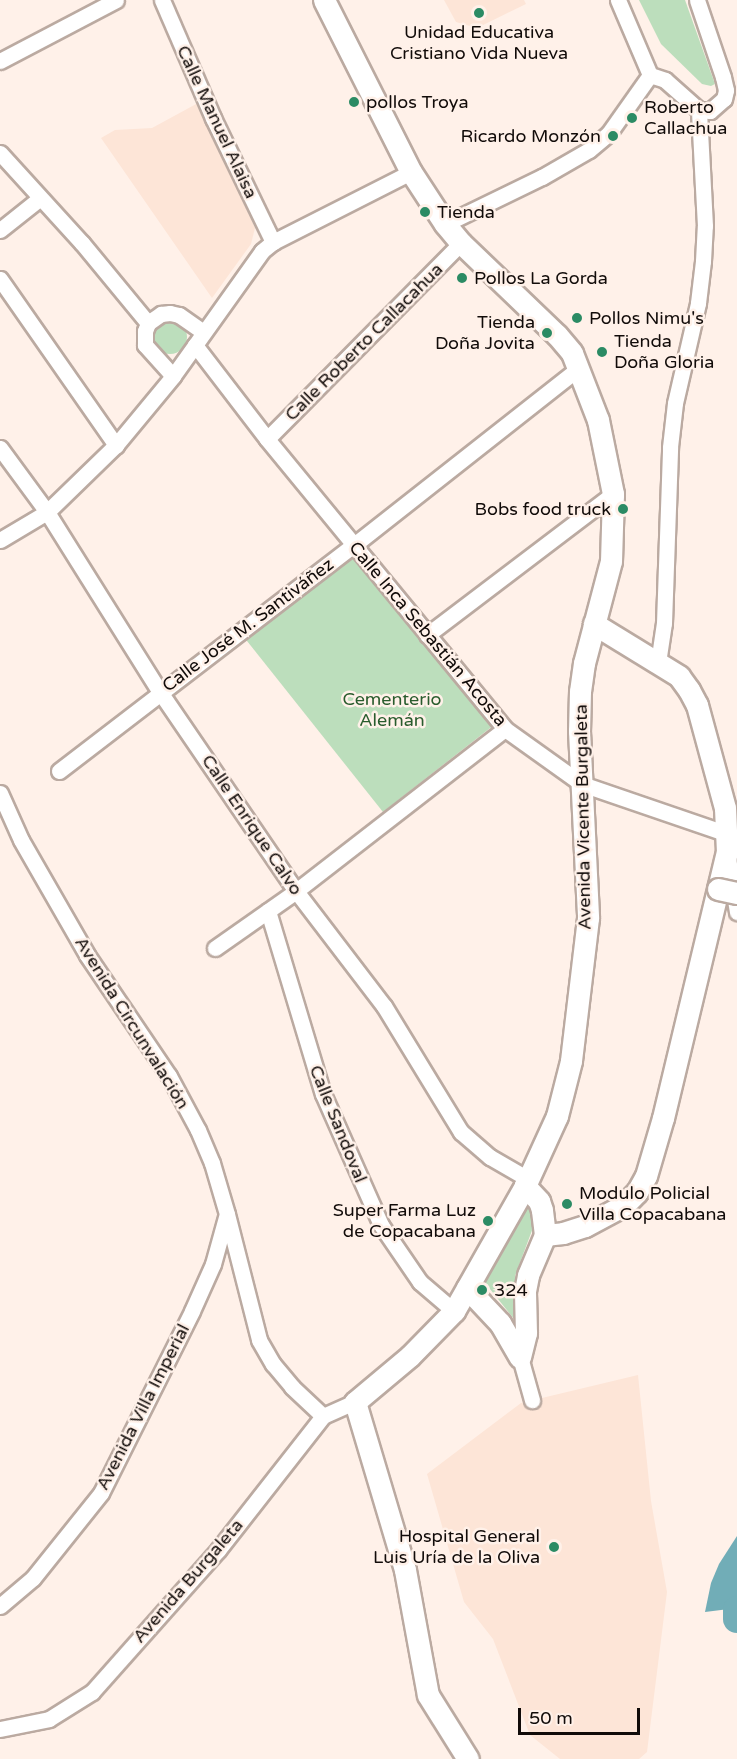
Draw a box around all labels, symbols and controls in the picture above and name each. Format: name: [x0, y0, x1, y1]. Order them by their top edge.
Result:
marker: Unidad Educativa Cristiano Vida Nueva: [472, 6, 486, 20]
place label: Unidad Educativa Cristiano Vida Nueva: [390, 22, 568, 64]
street label: Calle Manuel Alaisa: [172, 42, 262, 202]
place label: pollos Troya: [366, 91, 469, 113]
marker: pollos Troya: [347, 95, 361, 109]
place label: Roberto Callachua: [644, 97, 727, 140]
marker: Roberto Callachua: [625, 111, 639, 125]
place label: Ricardo Monzón: [460, 125, 601, 147]
marker: Ricardo Monzón: [606, 129, 620, 143]
place label: Tienda: [437, 201, 495, 223]
marker: Tienda: [418, 205, 432, 219]
street label: Calle Roberto Callacahua: [281, 259, 447, 425]
place label: Pollos La Gorda: [474, 267, 608, 289]
marker: Pollos La Gorda: [455, 271, 469, 285]
place label: Pollos Nimu's: [589, 307, 704, 329]
marker: Pollos Nimu's: [570, 311, 584, 325]
place label: Tienda Doña Jovita: [435, 312, 535, 354]
marker: Tienda Doña Jovita: [540, 326, 554, 340]
place label: Tienda Doña Gloria: [614, 331, 714, 374]
marker: Tienda Doña Gloria: [595, 345, 609, 359]
place label: Bobs food truck: [475, 498, 611, 520]
marker: Bobs food truck: [616, 502, 630, 516]
street label: Calle Inca Sebastián Acosta: [344, 537, 512, 731]
street label: Calle José M. Santiváñez: [158, 553, 338, 697]
park label: Cementerio Alemán: [342, 689, 442, 732]
street label: Avenida Vicente Burgaleta: [570, 704, 596, 930]
street label: Calle Enrique Calvo: [197, 751, 307, 899]
street label: Avenida Circunvalación: [70, 933, 194, 1113]
street label: Calle Sandoval: [305, 1062, 371, 1186]
place label: Modulo Policial Villa Copacabana: [579, 1183, 726, 1226]
marker: Modulo Policial Villa Copacabana: [560, 1197, 574, 1211]
place label: Super Farma Luz de Copacabana: [333, 1200, 476, 1242]
marker: Super Farma Luz de Copacabana: [481, 1214, 495, 1228]
place label: 324: [494, 1279, 528, 1301]
marker: 324: [475, 1283, 489, 1297]
street label: Avenida Villa Imperial: [92, 1320, 194, 1494]
street label: Avenida Burgaleta: [128, 1515, 248, 1647]
place label: Hospital General Luis Uría de la Oliva: [373, 1526, 540, 1568]
marker: Hospital General Luis Uría de la Oliva: [545, 1538, 563, 1556]
scale bar: [521, 1696, 642, 1734]
text: 50 m: [529, 1707, 573, 1729]

